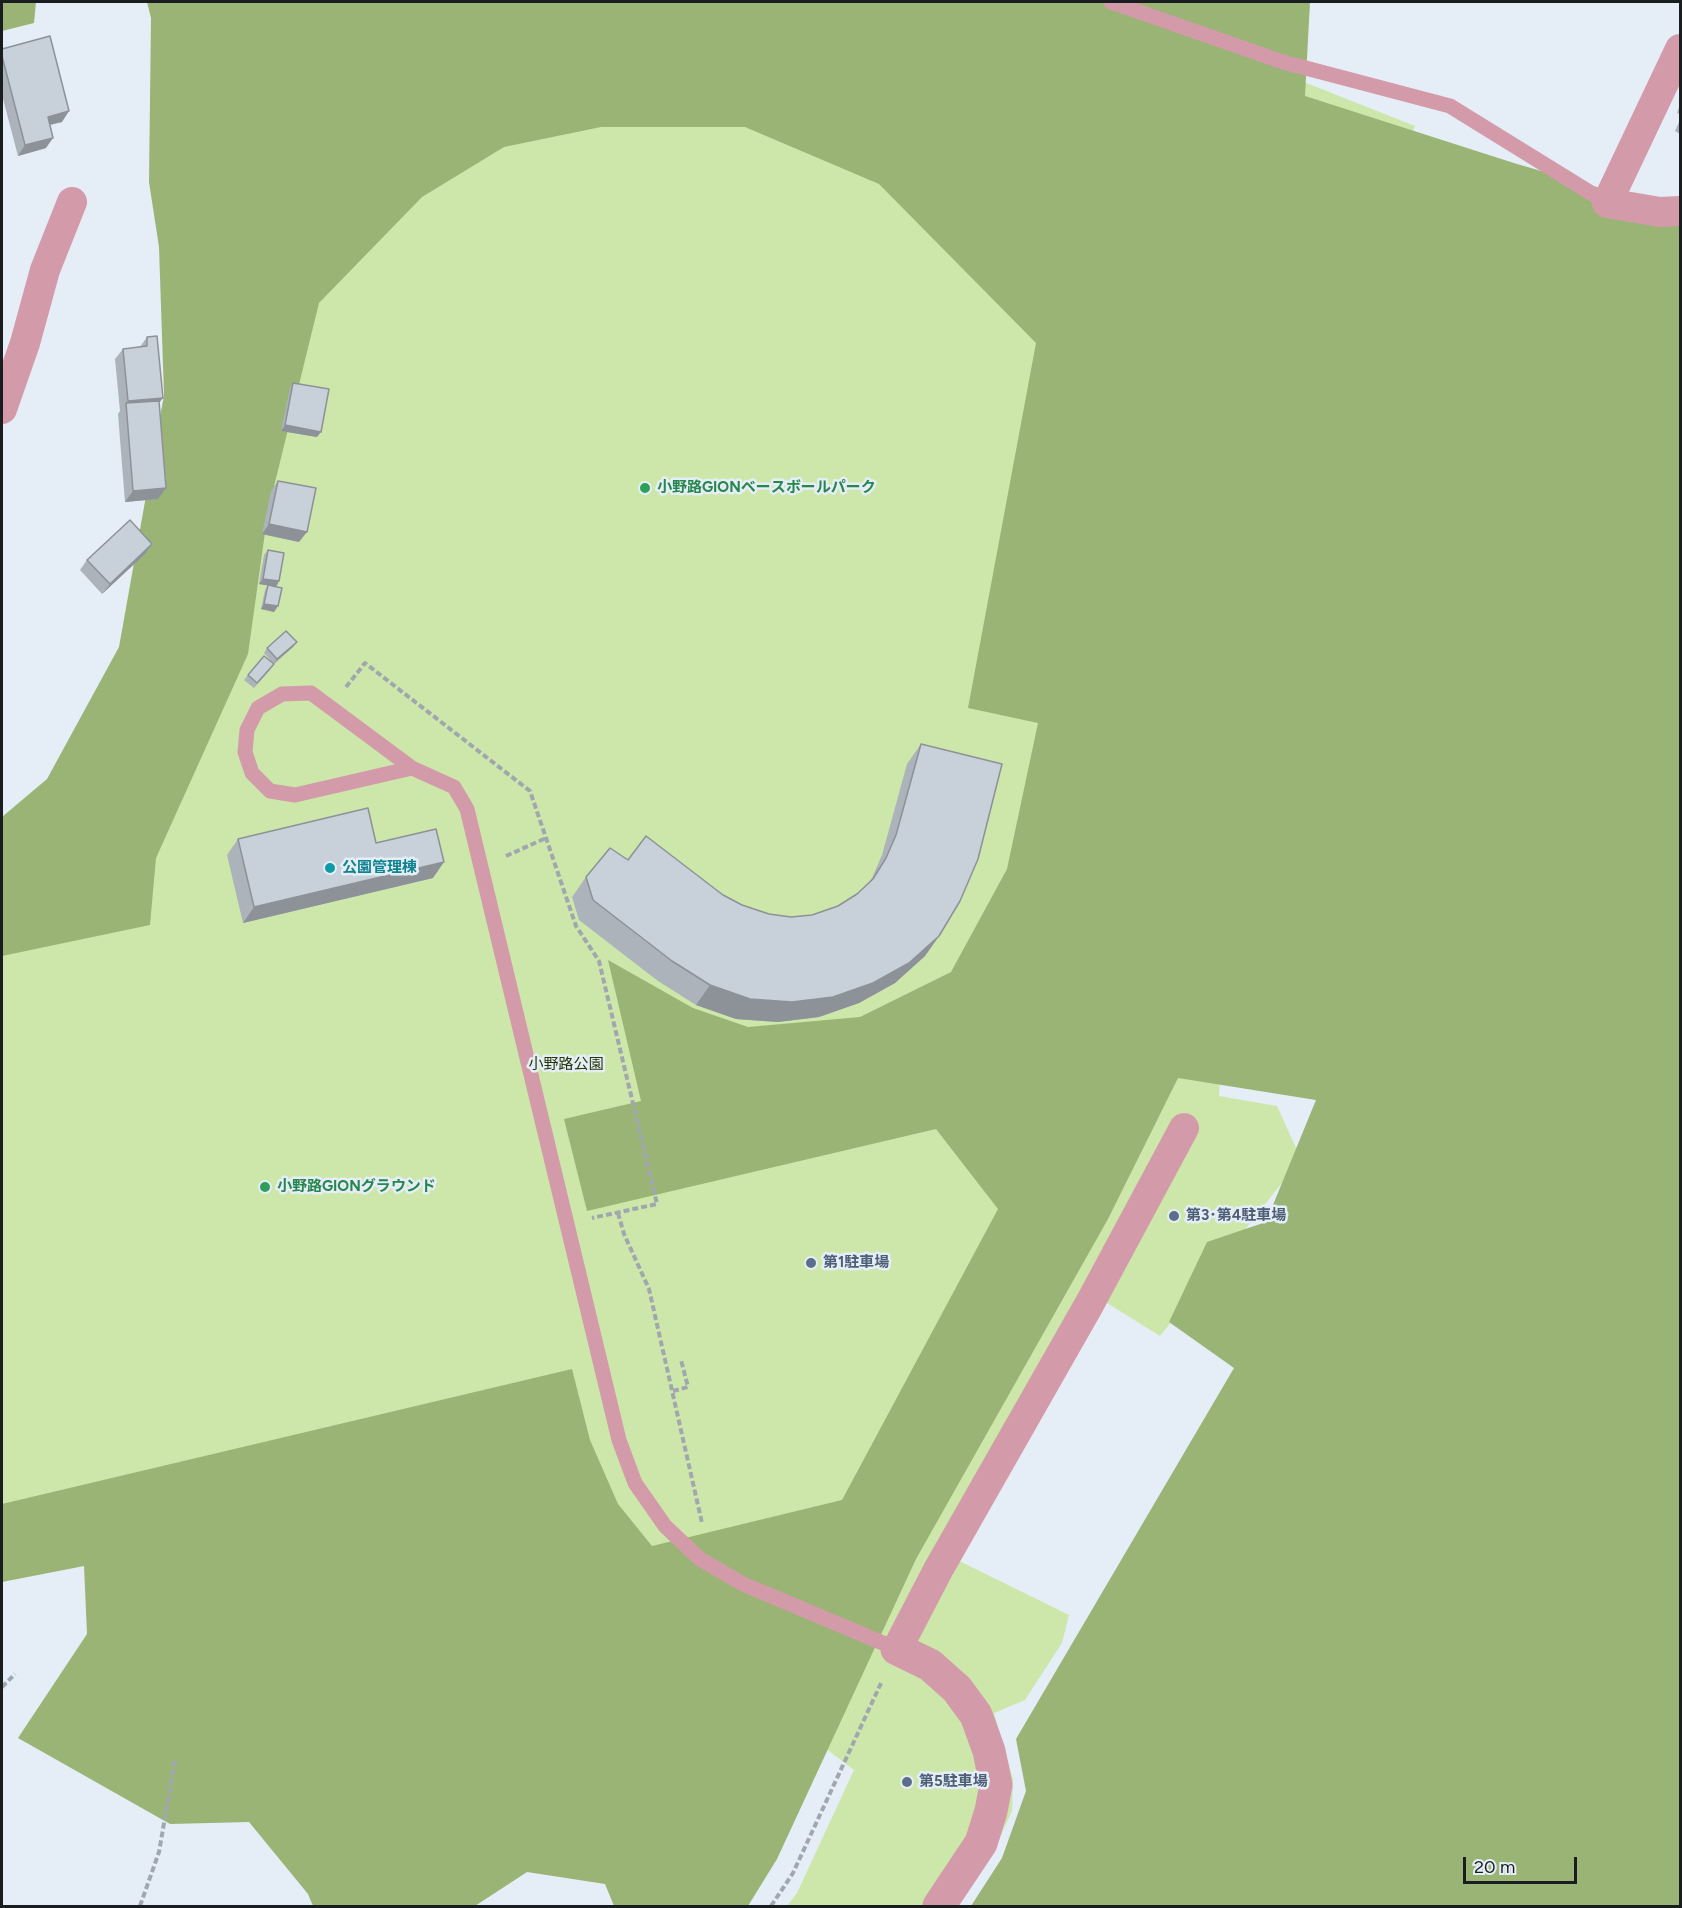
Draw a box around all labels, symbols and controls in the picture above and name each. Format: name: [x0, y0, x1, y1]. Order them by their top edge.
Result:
place label: 小野路GIONベースボールパーク: [657, 479, 876, 497]
marker: 小野路GIONベースボールパーク: [638, 481, 652, 495]
place label: 公園管理棟: [342, 859, 417, 877]
marker: 公園管理棟: [323, 861, 337, 875]
park label: 小野路公園: [529, 1056, 603, 1074]
place label: 小野路GIONグラウンド: [277, 1178, 436, 1196]
marker: 小野路GIONグラウンド: [258, 1180, 272, 1194]
place label: 第3･第4駐車場: [1186, 1207, 1286, 1225]
marker: 第3･第4駐車場: [1167, 1209, 1181, 1223]
place label: 第1駐車場: [823, 1254, 889, 1272]
marker: 第1駐車場: [804, 1256, 818, 1270]
place label: 第5駐車場: [919, 1773, 988, 1791]
marker: 第5駐車場: [900, 1775, 914, 1789]
scale bar: [1466, 1845, 1580, 1883]
text: 20 m: [1474, 1856, 1515, 1878]

